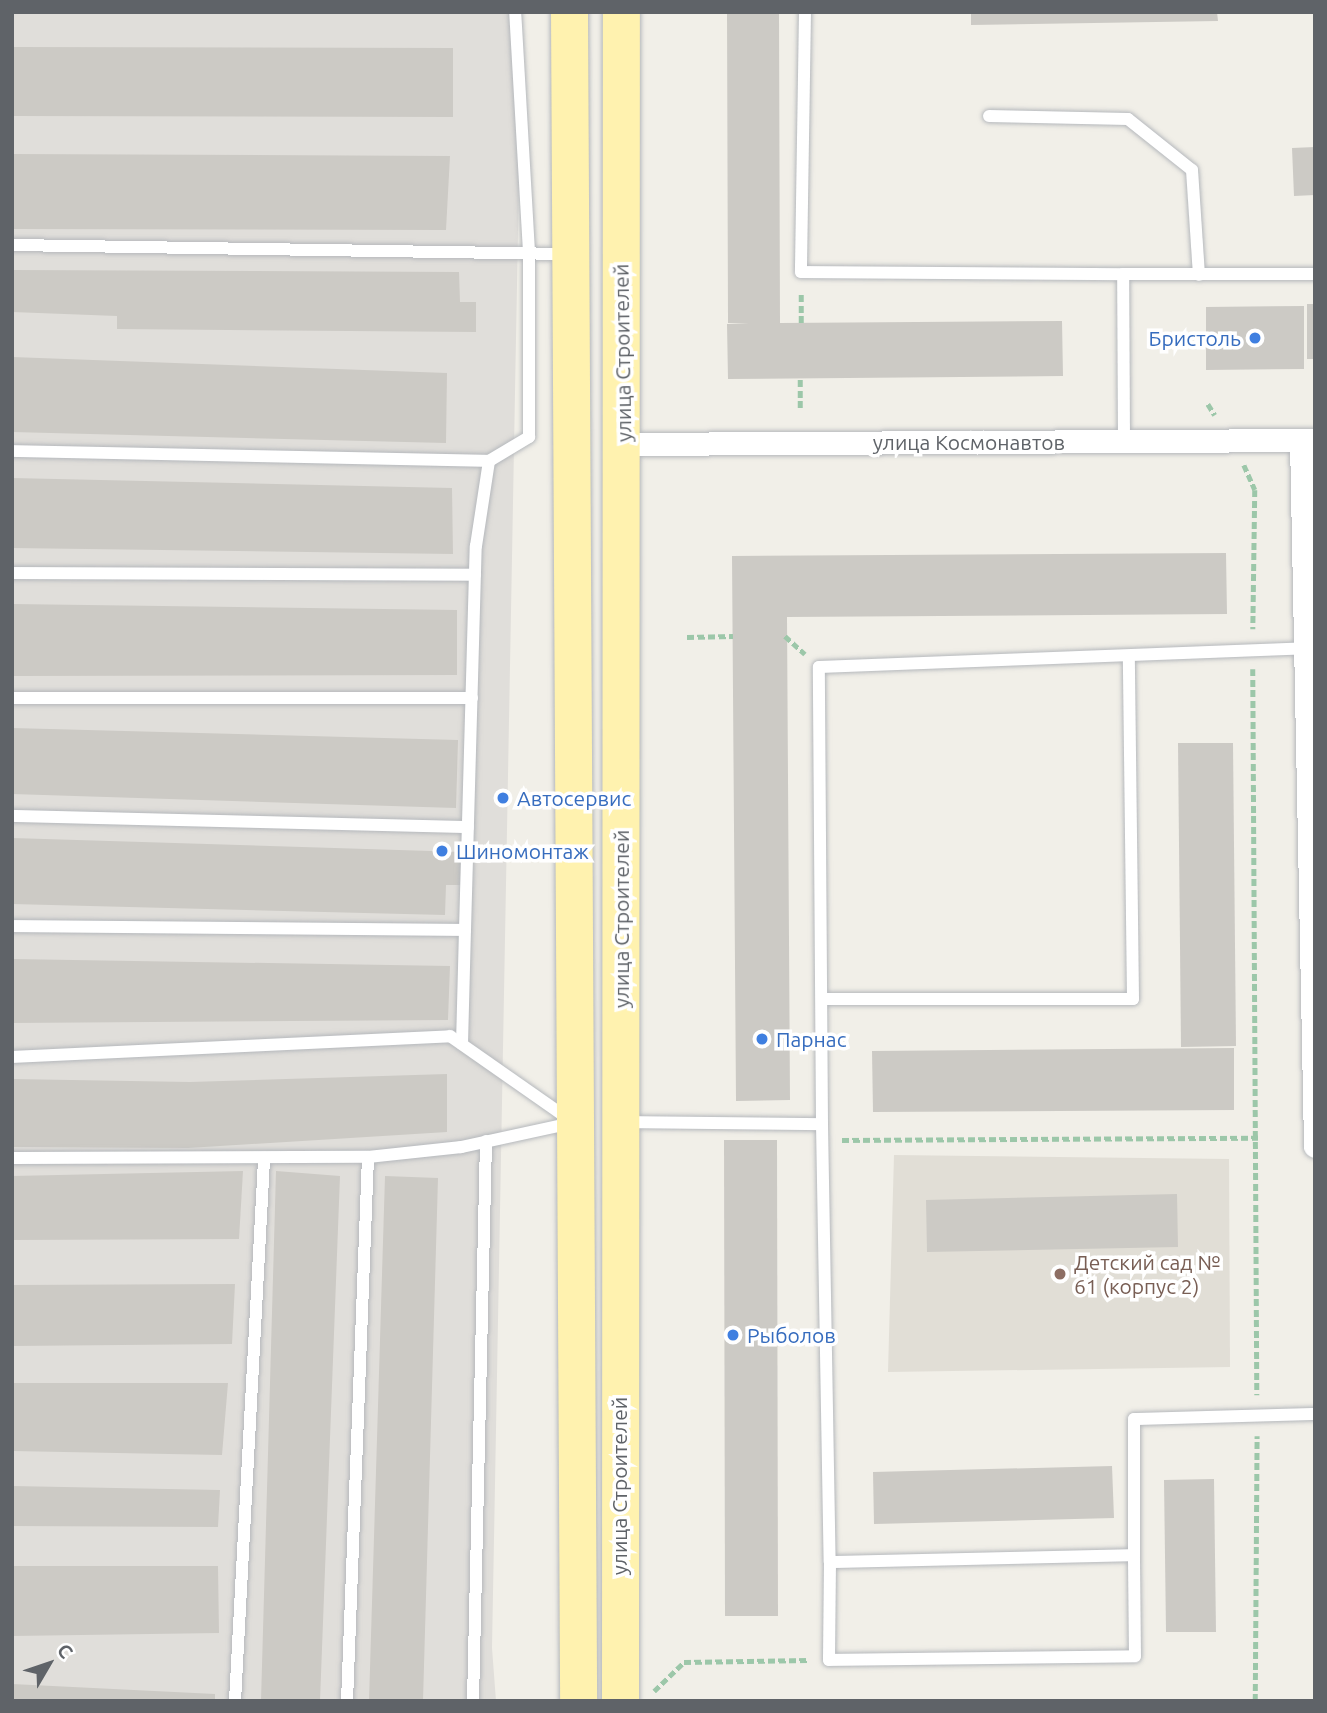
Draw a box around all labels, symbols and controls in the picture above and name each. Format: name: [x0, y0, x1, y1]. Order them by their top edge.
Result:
street label: улица Строителей: [608, 264, 636, 442]
place label: Бристоль: [1149, 325, 1241, 351]
marker: Бристоль: [1247, 330, 1263, 346]
street label: улица Космонавтов: [873, 429, 1065, 455]
place label: Автосервис: [517, 785, 631, 811]
marker: Автосервис: [495, 790, 511, 806]
street label: улица Строителей: [608, 830, 634, 1008]
place label: Шиномонтаж: [456, 838, 589, 864]
marker: Шиномонтаж: [434, 843, 450, 859]
place label: Парнас: [776, 1026, 846, 1052]
marker: Парнас: [754, 1031, 770, 1047]
place label: Детский сад № 61 (корпус 2): [1074, 1249, 1221, 1299]
marker: Детский сад № 61 (корпус 2): [1052, 1266, 1068, 1282]
place label: Рыболов: [747, 1322, 836, 1348]
marker: Рыболов: [725, 1327, 741, 1343]
street label: улица Строителей: [606, 1397, 632, 1575]
north arrow: [14, 1629, 84, 1699]
text: С: [53, 1639, 78, 1662]

